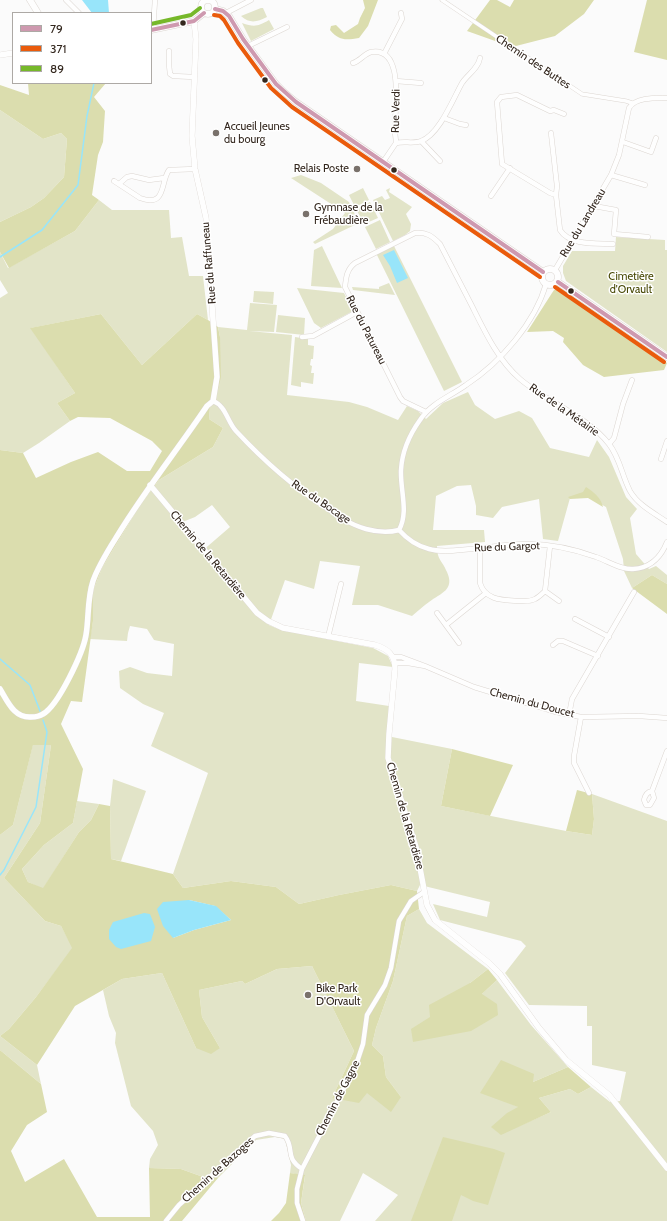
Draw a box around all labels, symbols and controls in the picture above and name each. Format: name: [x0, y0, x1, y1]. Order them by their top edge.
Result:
legend: [12, 12, 152, 84]
unlabelled marker: [178, 18, 188, 28]
text: 79: [50, 21, 63, 36]
street label: Chemin des Buttes: [493, 32, 573, 92]
text: 371: [50, 41, 66, 56]
text: 89: [50, 61, 64, 76]
unlabelled marker: [260, 75, 270, 85]
street label: Rue Verdi: [389, 89, 403, 133]
place label: Accueil Jeunes du bourg: [224, 120, 290, 146]
marker: Accueil Jeunes du bourg: [211, 128, 221, 138]
place label: Relais Poste: [294, 162, 349, 176]
marker: Relais Poste: [352, 164, 362, 174]
unlabelled marker: [389, 165, 399, 175]
street label: Rue du Landreau: [557, 186, 609, 260]
place label: Gymnase de la Frébaudière: [314, 201, 383, 227]
marker: Gymnase de la Frébaudière: [301, 209, 311, 219]
street label: Rue du Raffuneau: [199, 221, 219, 305]
park label: Cimetière d'Orvault: [608, 270, 654, 296]
unlabelled marker: [566, 286, 576, 296]
street label: Rue du Patureau: [343, 293, 389, 367]
street label: Rue de la Métairie: [527, 381, 601, 439]
street label: Rue du Bocage: [289, 477, 353, 527]
street label: Chemin de la Retardière: [167, 508, 249, 602]
street label: Rue du Gargot: [474, 539, 540, 555]
street label: Chemin du Doucet: [488, 685, 576, 721]
street label: Chemin de la Retardière: [383, 761, 427, 871]
place label: Bike Park D'Orvault: [316, 982, 360, 1008]
marker: Bike Park D'Orvault: [303, 990, 313, 1000]
street label: Chemin de Gagne: [313, 1058, 363, 1138]
street label: Chemin de Bazoges: [179, 1134, 257, 1206]

